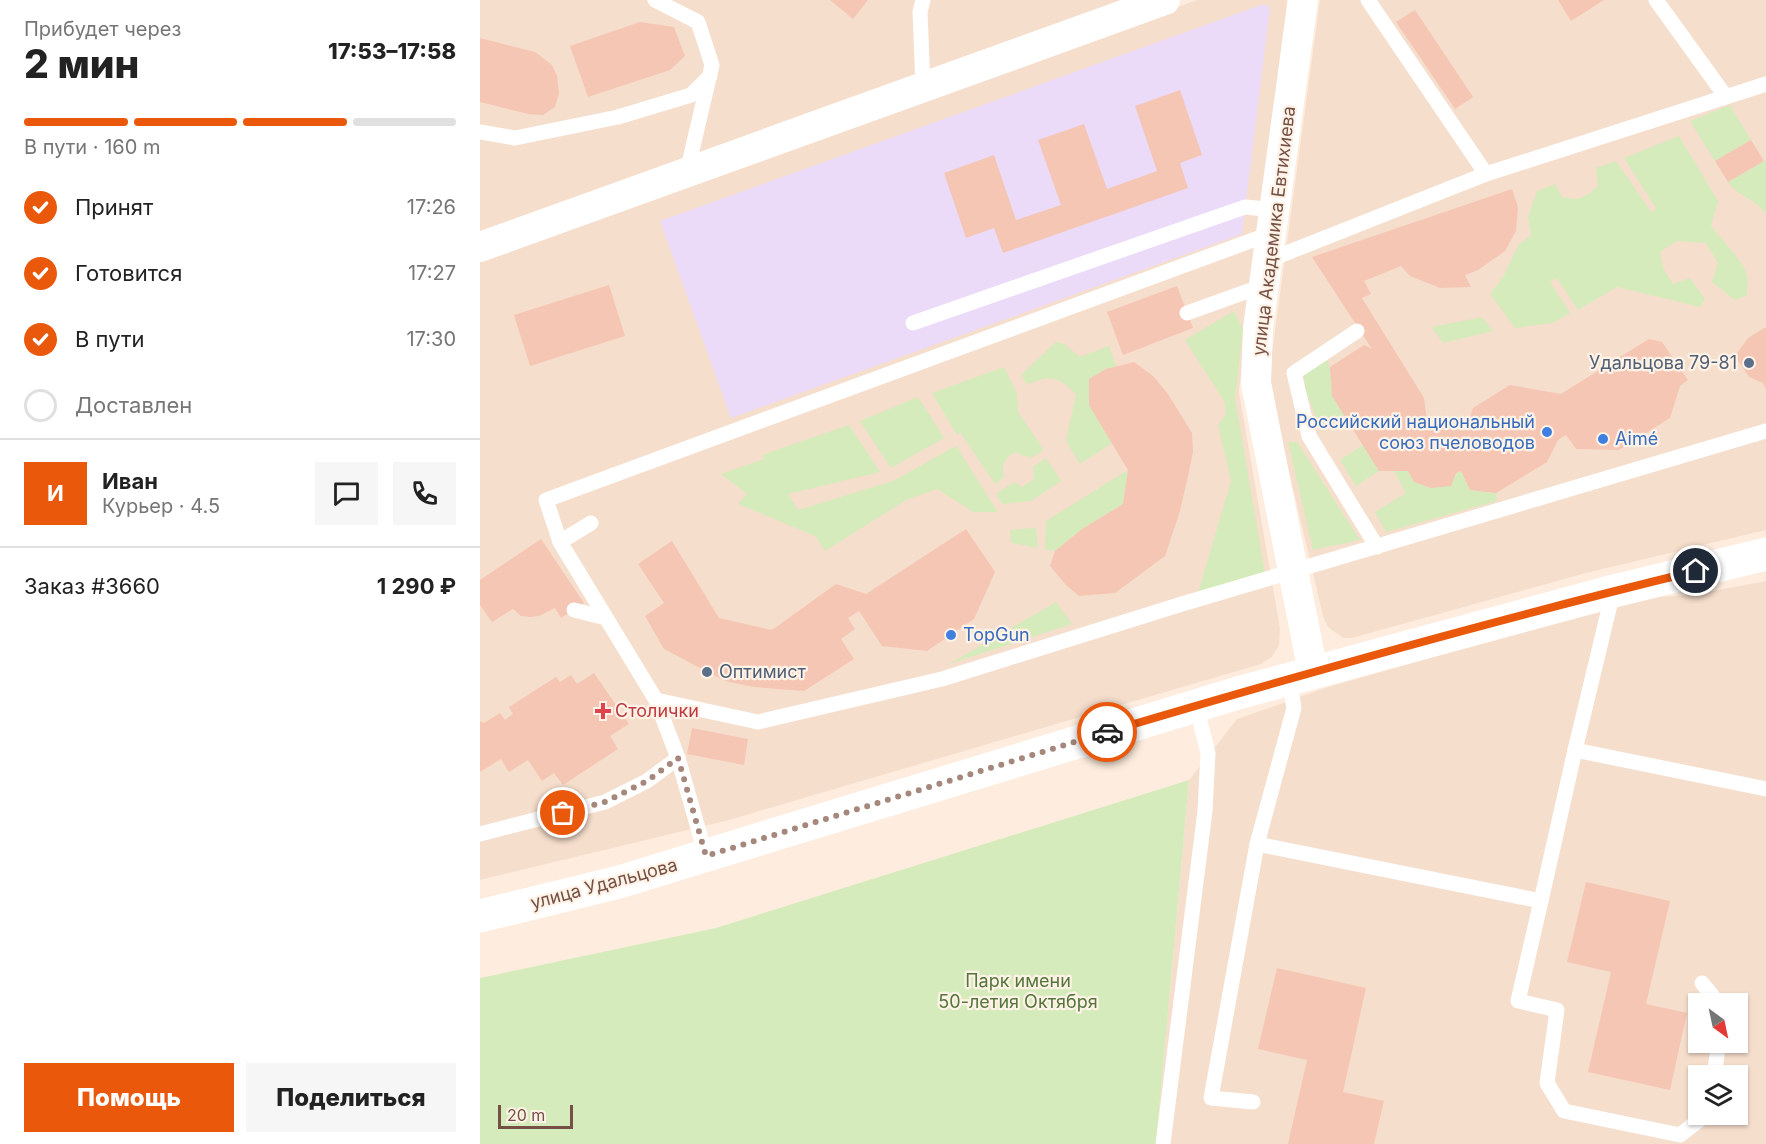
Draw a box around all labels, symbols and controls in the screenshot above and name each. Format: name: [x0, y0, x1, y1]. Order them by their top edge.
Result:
text: Прибудет через: [24, 17, 181, 41]
text: 17:53–17:58: [328, 38, 456, 64]
text: 2 мин: [24, 40, 139, 87]
street label: улица Академика Евтихиева: [1248, 105, 1299, 357]
text: В пути · 160 m: [24, 135, 160, 159]
icon: check: [24, 191, 57, 224]
text: Принят: [75, 194, 153, 220]
text: 17:26: [407, 195, 456, 219]
icon: check: [24, 257, 57, 290]
text: Готовится: [75, 260, 182, 286]
text: 17:27: [408, 261, 456, 285]
icon: check: [24, 323, 57, 356]
text: В пути: [75, 326, 144, 352]
text: 17:30: [406, 327, 456, 351]
place label: Удальцова 79-81: [1589, 352, 1737, 373]
marker: Удальцова 79-81: [1742, 356, 1756, 370]
text: Доставлен: [75, 392, 192, 418]
place label: Российский национальный союз пчеловодов: [1296, 411, 1535, 453]
marker: Российский национальный союз пчеловодов: [1540, 425, 1554, 439]
place label: Aimé: [1615, 428, 1658, 449]
marker: Aimé: [1596, 432, 1610, 446]
button: chat: [315, 462, 378, 525]
button: phone: [393, 462, 456, 525]
text: Иван: [102, 468, 158, 494]
text: И: [47, 480, 64, 506]
text: Курьер · 4.5: [102, 494, 220, 518]
pin: [1670, 545, 1721, 596]
icon: home: [1679, 554, 1712, 587]
text: Заказ #3660: [24, 573, 160, 599]
text: 1 290 ₽: [377, 573, 456, 599]
place label: TopGun: [963, 624, 1030, 645]
marker: TopGun: [944, 628, 958, 642]
place label: Оптимист: [719, 661, 806, 682]
marker: Оптимист: [700, 665, 714, 679]
place label: Столички: [615, 700, 699, 721]
courier: [1077, 702, 1137, 762]
marker: Столички: [596, 704, 610, 718]
icon: car: [1091, 716, 1124, 749]
pin: [537, 787, 588, 838]
icon: bag: [546, 796, 579, 829]
street label: улица Удальцова: [528, 854, 680, 913]
park label: Парк имени 50-летия Октября: [938, 970, 1098, 1012]
north arrow: [1688, 993, 1748, 1053]
map controls: [1688, 993, 1748, 1125]
button: Помощь: [24, 1063, 234, 1132]
button: Поделиться: [246, 1063, 456, 1132]
button: layers: [1688, 1065, 1748, 1125]
scale bar: [498, 1102, 573, 1130]
text: 20 m: [507, 1105, 545, 1125]

